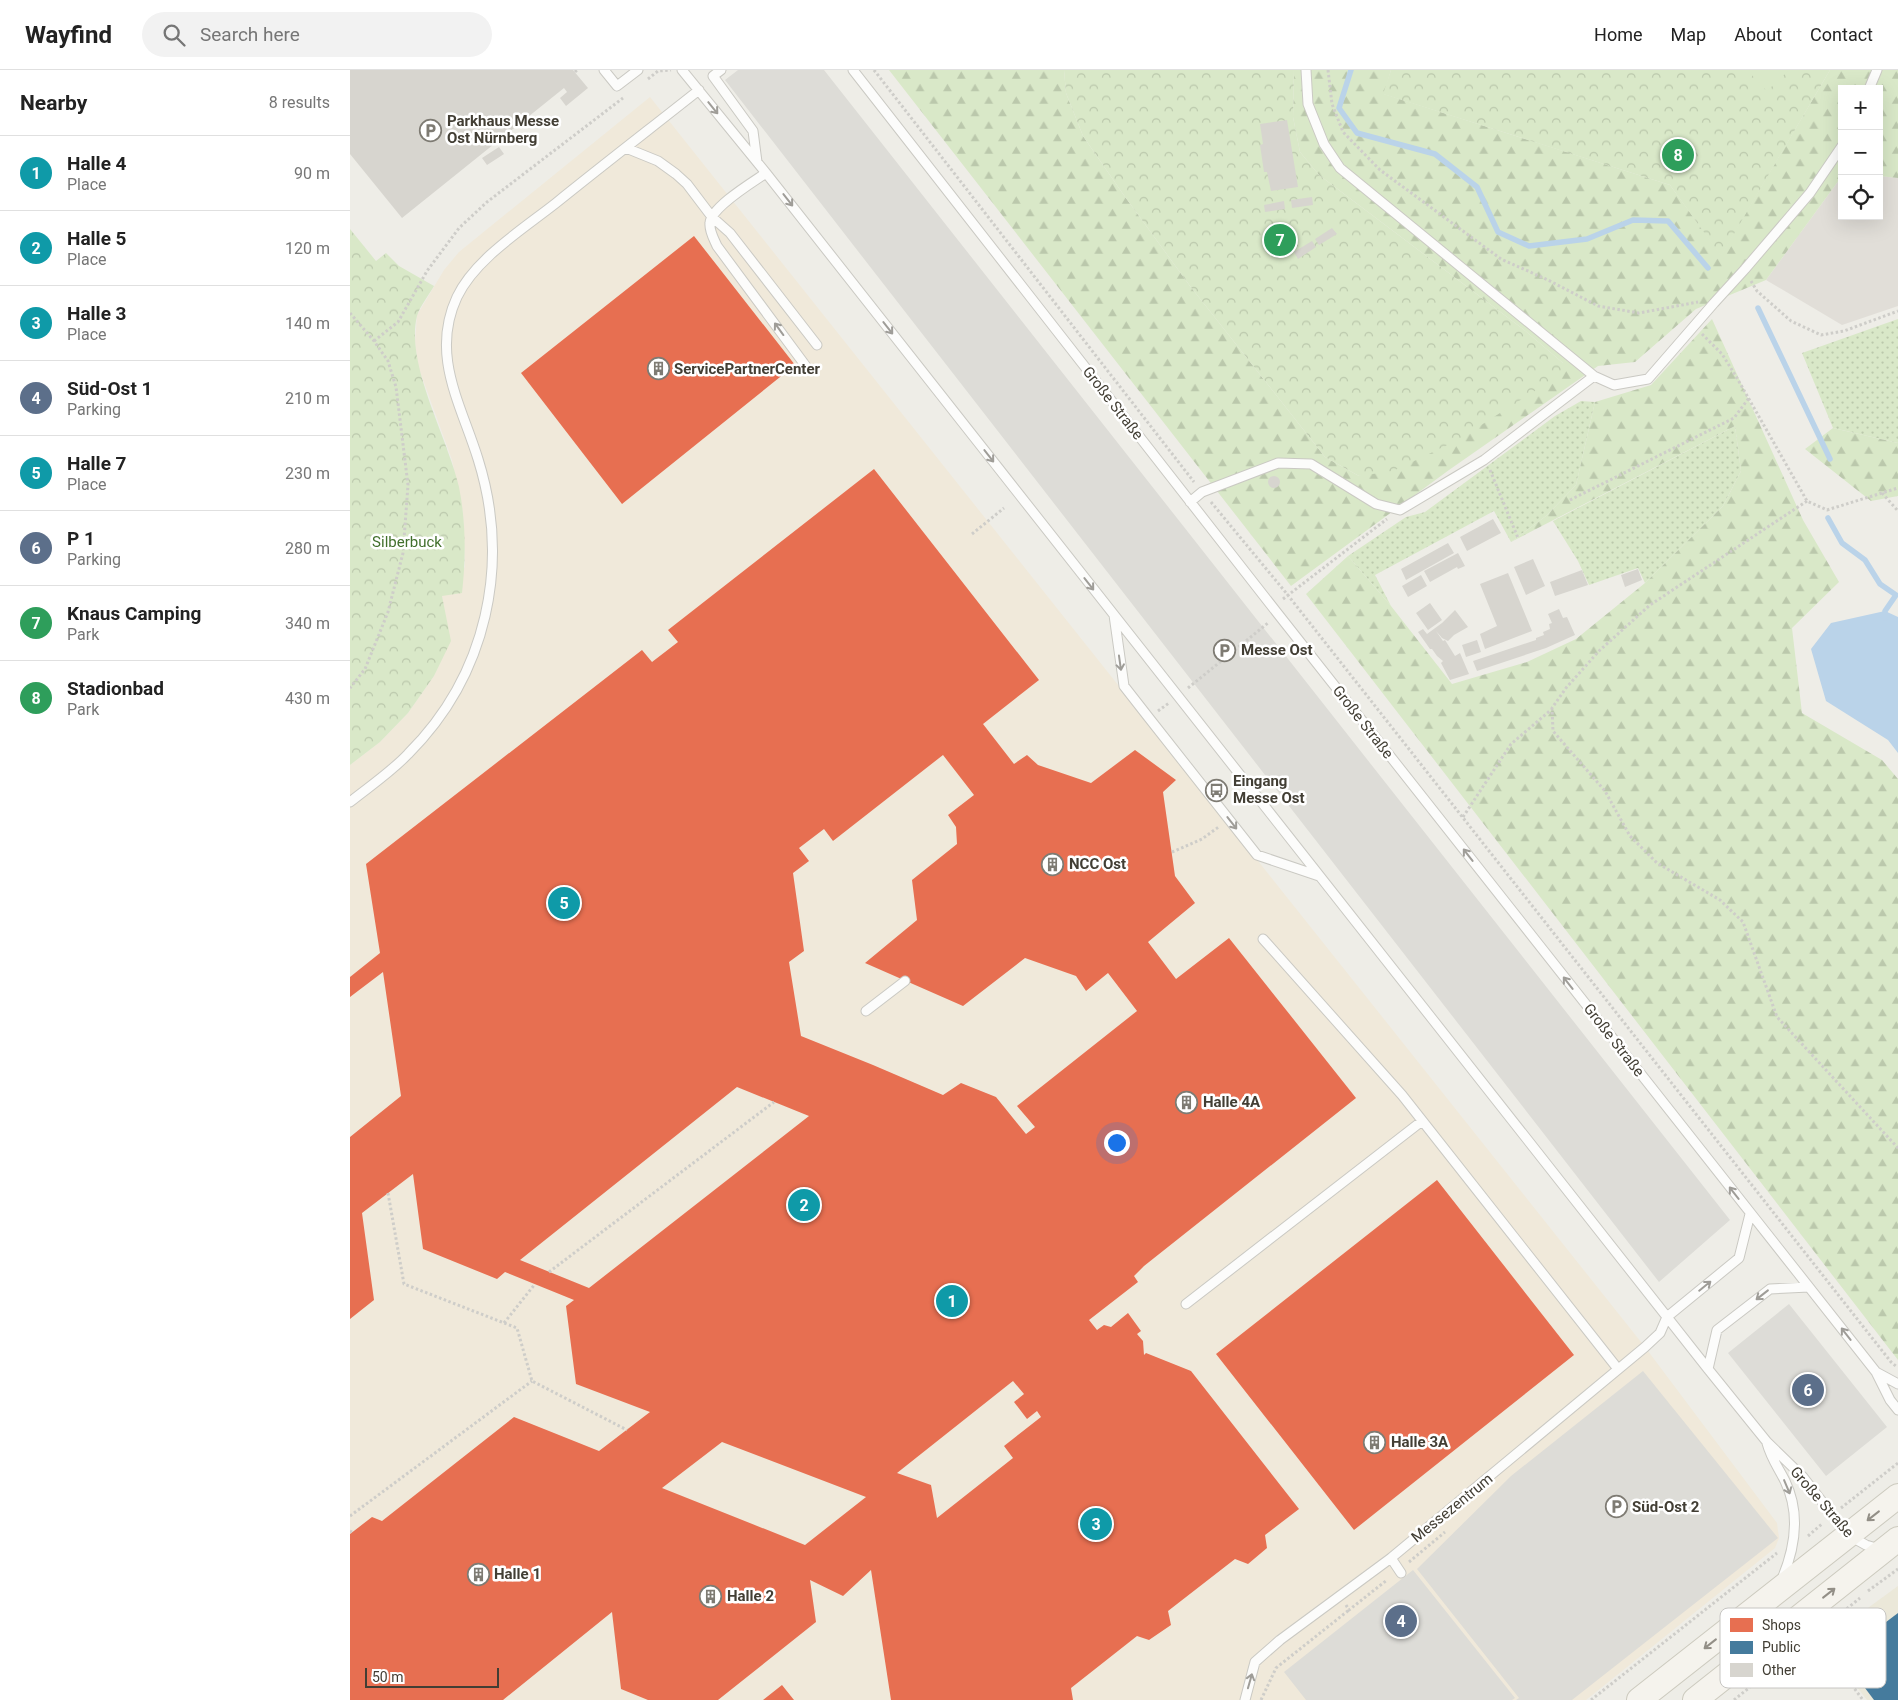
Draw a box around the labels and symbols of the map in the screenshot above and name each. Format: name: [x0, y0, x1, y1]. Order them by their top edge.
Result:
one-way arrow: [708, 101, 719, 114]
place label: Parkhaus Messe Ost Nürnberg: [447, 112, 559, 147]
parking icon: Parkhaus Messe Ost Nürnberg: [419, 118, 443, 142]
pin: 8: [1662, 136, 1694, 174]
one-way arrow: [782, 194, 793, 207]
pin: 7: [1264, 221, 1296, 259]
one-way arrow: [883, 321, 894, 334]
one-way arrow: [774, 322, 784, 336]
building icon: ServicePartnerCenter: [646, 357, 670, 381]
place label: ServicePartnerCenter: [674, 360, 820, 378]
street label: Große Straße: [1079, 363, 1147, 443]
one-way arrow: [983, 449, 994, 462]
park label: Silberbuck: [372, 533, 442, 551]
one-way arrow: [1084, 577, 1095, 590]
parking icon: Messe Ost: [1213, 638, 1237, 662]
place label: Messe Ost: [1241, 641, 1313, 659]
one-way arrow: [1116, 655, 1126, 671]
street label: Große Straße: [1329, 682, 1397, 762]
place label: Eingang Messe Ost: [1233, 772, 1305, 807]
bus stop icon: Eingang Messe Ost: [1205, 778, 1229, 802]
one-way arrow: [1226, 816, 1237, 829]
one-way arrow: [1462, 849, 1473, 862]
building icon: NCC Ost: [1041, 852, 1065, 876]
place label: NCC Ost: [1069, 855, 1126, 873]
pin: 5: [548, 884, 580, 922]
one-way arrow: [1563, 976, 1574, 989]
street label: Große Straße: [1580, 1000, 1648, 1080]
building icon: Halle 4A: [1175, 1090, 1199, 1114]
place label: Halle 4A: [1203, 1093, 1261, 1111]
your location: [1104, 1130, 1130, 1156]
pin: 2: [788, 1186, 820, 1224]
one-way arrow: [1728, 1187, 1739, 1200]
one-way arrow: [1698, 1281, 1711, 1292]
pin: 1: [936, 1282, 968, 1320]
one-way arrow: [1756, 1289, 1769, 1300]
one-way arrow: [1840, 1328, 1851, 1341]
pin: 6: [1792, 1371, 1824, 1409]
building icon: Halle 3A: [1363, 1430, 1387, 1454]
place label: Halle 3A: [1391, 1433, 1449, 1451]
street label: Große Straße: [1786, 1463, 1858, 1541]
street label: Messezentrum: [1408, 1470, 1496, 1546]
one-way arrow: [1782, 1479, 1792, 1494]
parking icon: Süd-Ost 2: [1604, 1495, 1628, 1519]
place label: Süd-Ost 2: [1632, 1498, 1700, 1516]
pin: 3: [1080, 1505, 1112, 1543]
one-way arrow: [1867, 1510, 1880, 1521]
building icon: Halle 1: [466, 1562, 490, 1586]
place label: Halle 1: [494, 1565, 541, 1583]
building icon: Halle 2: [699, 1584, 723, 1608]
place label: Halle 2: [727, 1587, 774, 1605]
one-way arrow: [1822, 1588, 1835, 1599]
pin: 4: [1385, 1602, 1417, 1640]
legend: [1720, 1608, 1886, 1688]
text: Shops: [1762, 1617, 1801, 1633]
one-way arrow: [1704, 1638, 1717, 1649]
text: Public: [1762, 1639, 1801, 1655]
text: Other: [1762, 1662, 1796, 1678]
scale bar: [365, 1665, 499, 1688]
one-way arrow: [1245, 1673, 1255, 1689]

